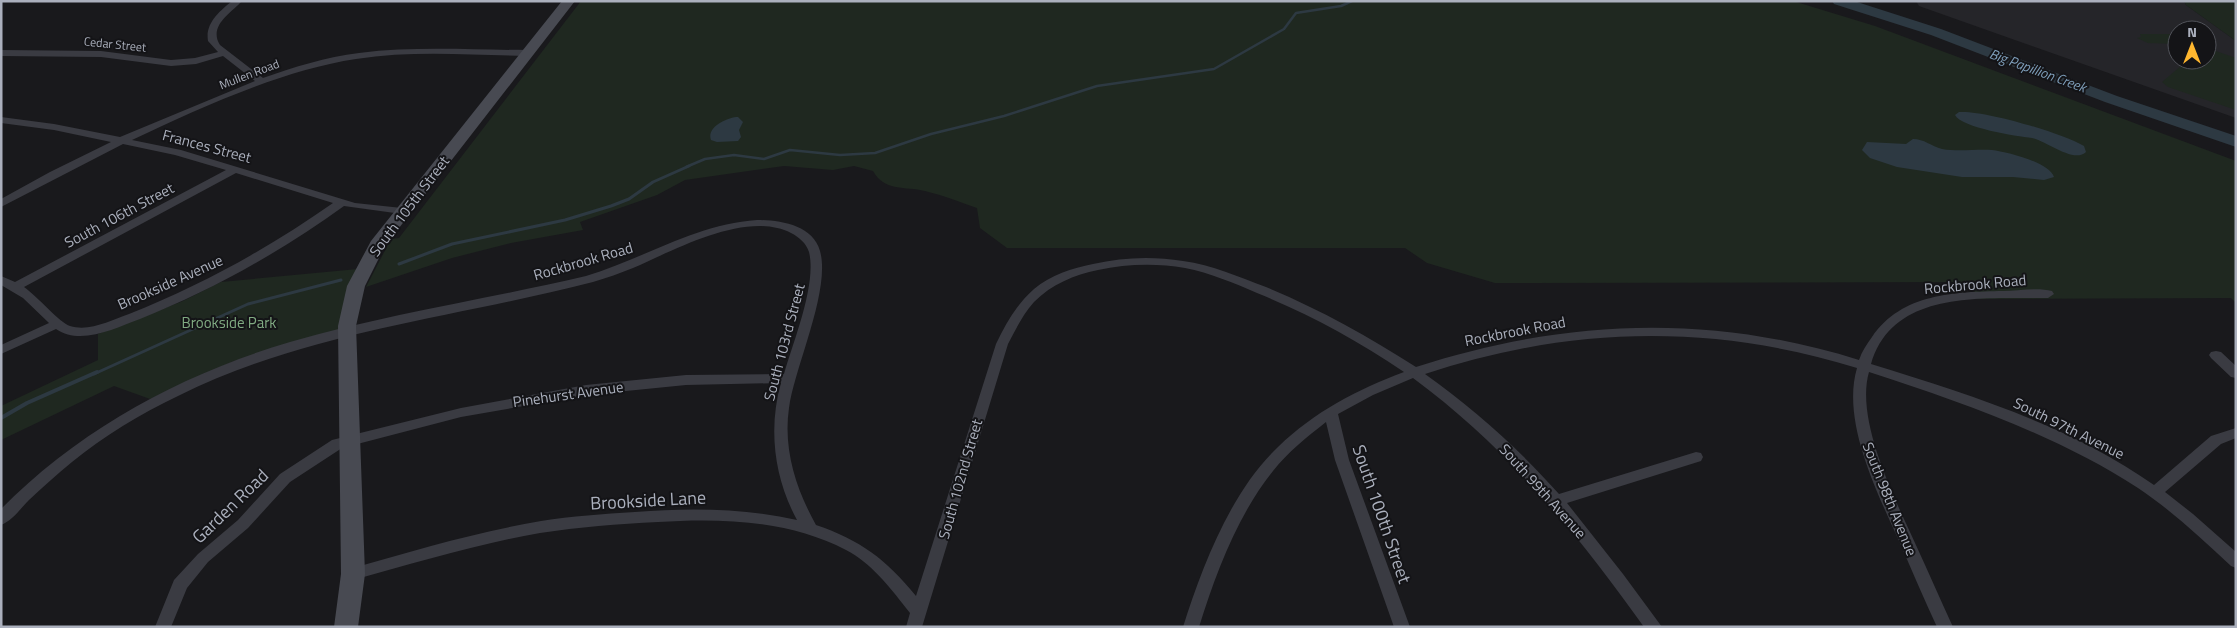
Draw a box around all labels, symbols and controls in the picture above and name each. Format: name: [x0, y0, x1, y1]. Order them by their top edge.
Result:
north arrow: [2167, 20, 2217, 70]
text: N: [2187, 21, 2197, 42]
street label: Cedar Street: [83, 31, 148, 57]
water label: Big Papillion Creek: [1987, 43, 2091, 98]
street label: Mullen Road: [216, 54, 282, 94]
street label: Frances Street: [160, 123, 255, 169]
street label: South 105th Street: [363, 150, 455, 261]
street label: South 106th Street: [60, 176, 179, 254]
street label: Rockbrook Road: [531, 236, 635, 286]
street label: Brookside Avenue: [114, 248, 226, 316]
street label: Rockbrook Road: [1923, 268, 2027, 300]
street label: South 103rd Street: [757, 280, 811, 403]
street label: Rockbrook Road: [1463, 310, 1567, 352]
park label: Brookside Park: [181, 311, 277, 334]
street label: Pinehurst Avenue: [511, 375, 625, 413]
street label: South 97th Avenue: [2010, 391, 2128, 465]
street label: South 102nd Street: [932, 416, 988, 542]
street label: South 99th Avenue: [1494, 438, 1592, 544]
street label: South 98th Avenue: [1857, 439, 1923, 559]
street label: South 100th Street: [1346, 441, 1419, 588]
street label: Garden Road: [186, 462, 274, 550]
street label: Brookside Lane: [589, 483, 707, 517]

